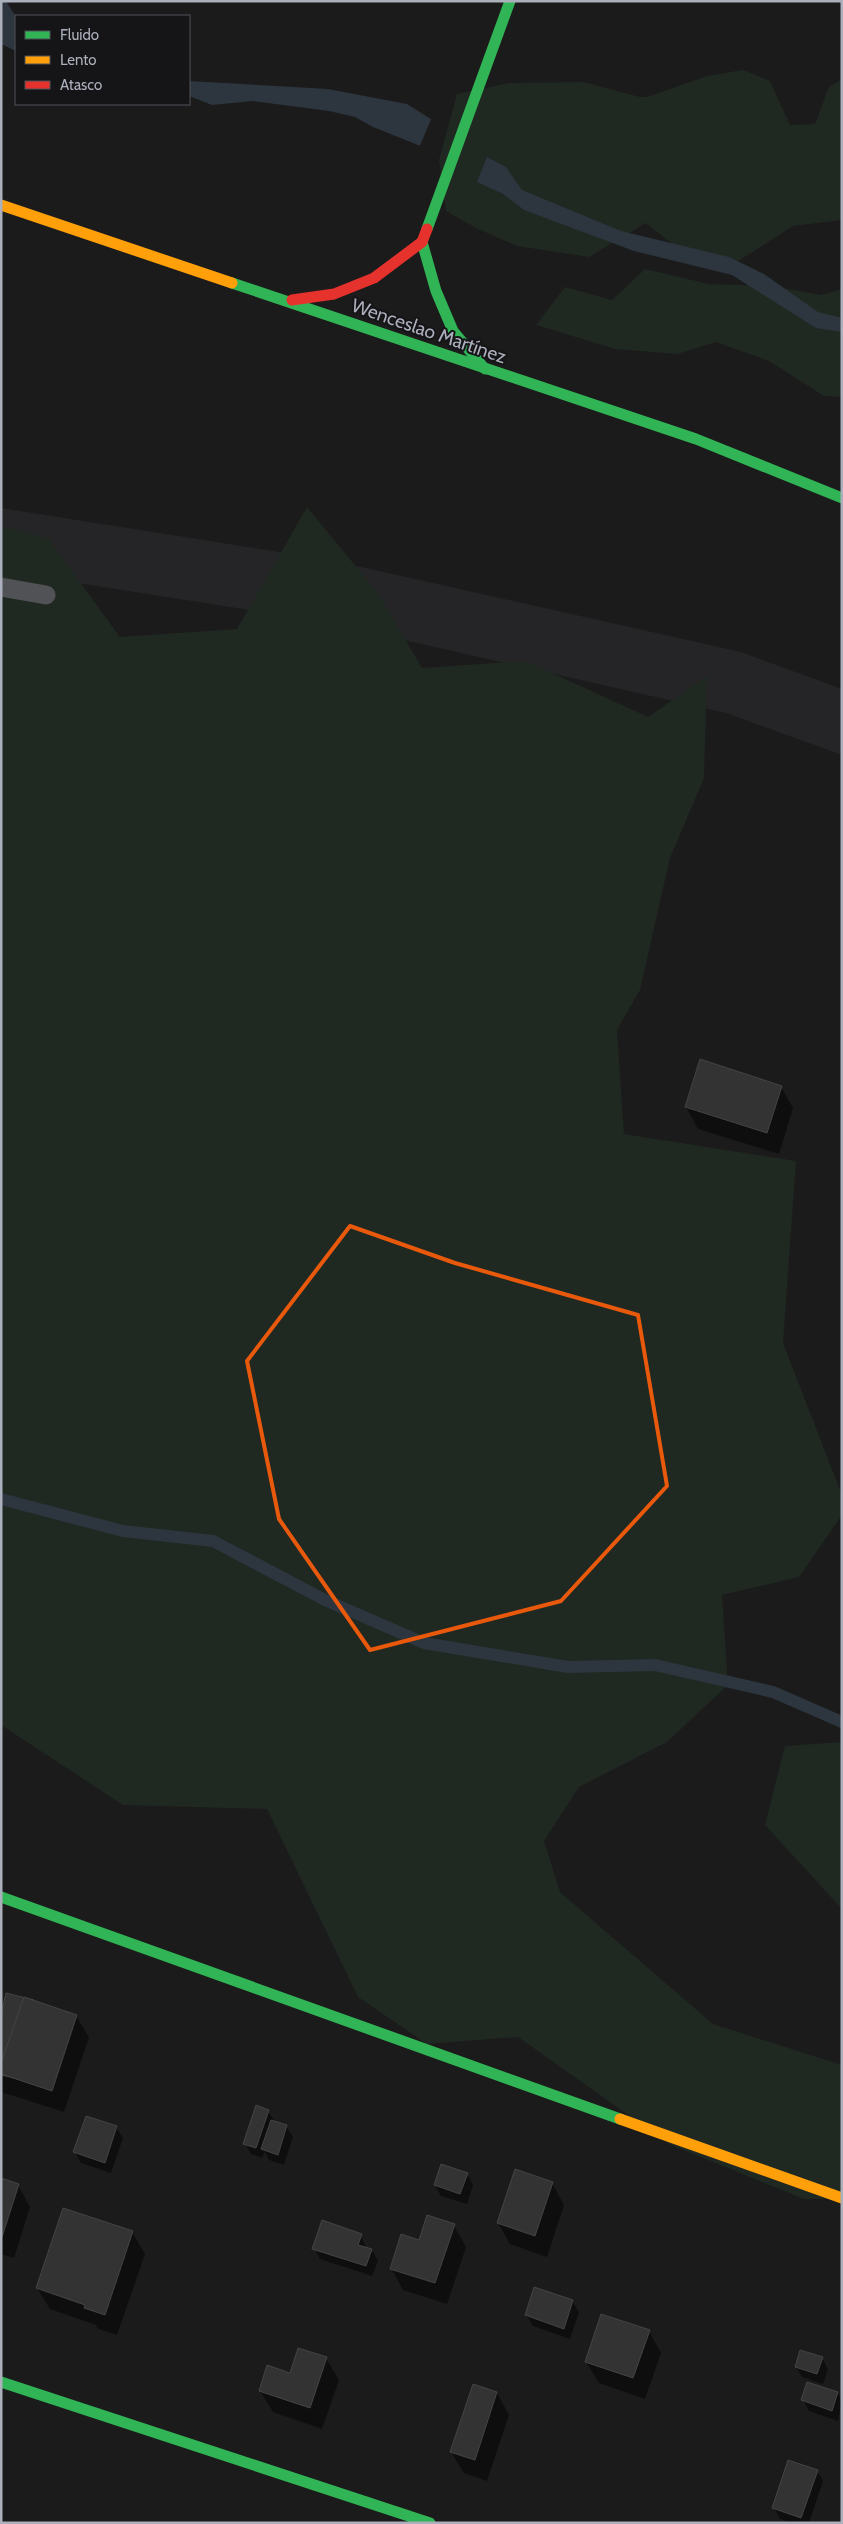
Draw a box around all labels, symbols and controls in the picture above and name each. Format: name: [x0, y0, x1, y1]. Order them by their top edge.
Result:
legend: [15, 15, 190, 105]
text: Fluido: [60, 26, 99, 44]
text: Lento: [60, 51, 97, 69]
text: Atasco: [60, 76, 102, 94]
street label: Wenceslao Martínez: [349, 294, 509, 368]

